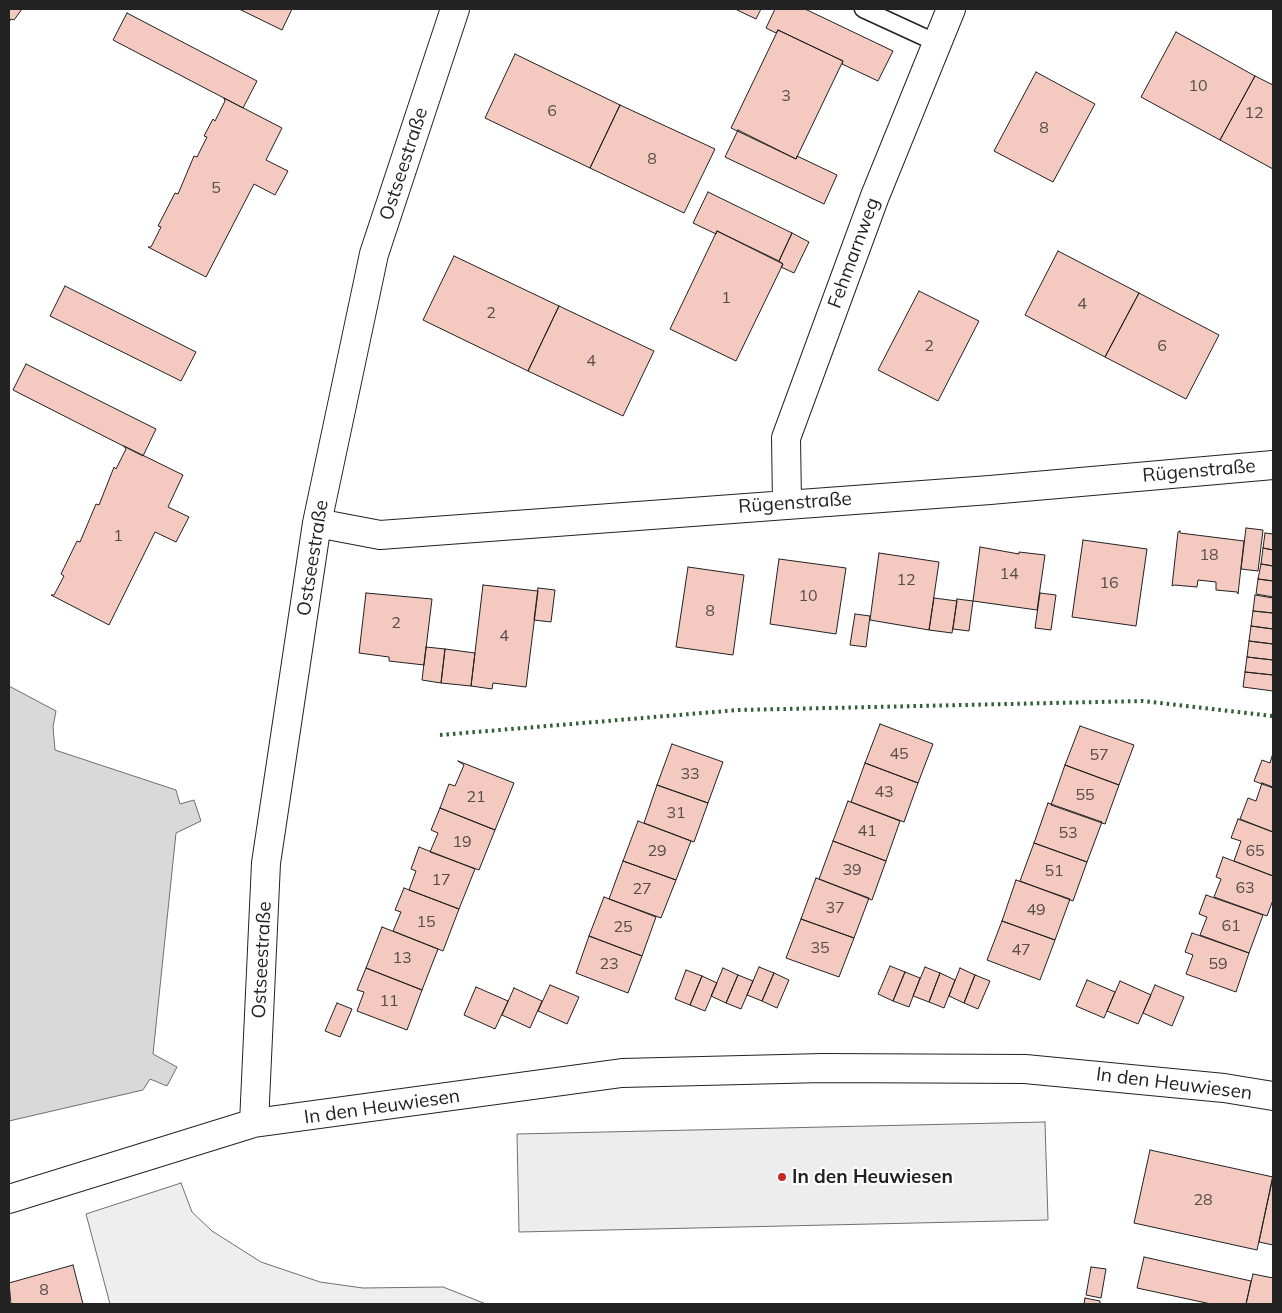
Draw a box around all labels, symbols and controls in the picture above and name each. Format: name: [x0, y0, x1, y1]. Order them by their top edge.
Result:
house number: 10: [1188, 76, 1208, 96]
house number: 3: [781, 86, 791, 106]
house number: 6: [547, 101, 557, 121]
house number: 12: [1244, 103, 1264, 123]
street label: Ostseestraße: [375, 105, 433, 223]
house number: 8: [1039, 118, 1049, 138]
house number: 8: [647, 149, 657, 169]
house number: 5: [211, 178, 221, 198]
street label: Fehmarnweg: [823, 195, 885, 311]
house number: 1: [721, 288, 731, 308]
house number: 4: [1077, 294, 1087, 314]
house number: 2: [486, 303, 496, 323]
house number: 2: [924, 336, 934, 356]
house number: 6: [1157, 336, 1167, 356]
house number: 4: [586, 351, 596, 371]
street label: Rügenstraße: [1141, 455, 1257, 487]
street label: Rügenstraße: [738, 488, 852, 518]
street label: Ostseestraße: [293, 498, 333, 618]
house number: 1: [113, 526, 123, 546]
house number: 18: [1199, 545, 1219, 565]
house number: 14: [999, 564, 1019, 584]
house number: 12: [896, 570, 916, 590]
house number: 16: [1099, 573, 1119, 593]
house number: 10: [798, 586, 818, 606]
house number: 8: [705, 601, 715, 621]
house number: 2: [391, 613, 401, 633]
house number: 4: [499, 626, 509, 646]
house number: 45: [889, 744, 909, 764]
house number: 57: [1089, 745, 1109, 765]
house number: 33: [680, 764, 700, 784]
house number: 43: [874, 782, 894, 802]
house number: 55: [1075, 785, 1095, 805]
house number: 21: [466, 787, 486, 807]
house number: 31: [666, 803, 686, 823]
house number: 41: [857, 821, 877, 841]
house number: 53: [1058, 823, 1078, 843]
house number: 19: [452, 832, 472, 852]
house number: 29: [647, 841, 667, 861]
house number: 65: [1245, 841, 1265, 861]
house number: 39: [842, 860, 862, 880]
house number: 51: [1044, 861, 1064, 881]
house number: 17: [431, 870, 451, 890]
house number: 63: [1235, 878, 1255, 898]
house number: 27: [632, 879, 652, 899]
house number: 37: [825, 898, 845, 918]
house number: 49: [1026, 900, 1046, 920]
street label: Ostseestraße: [248, 901, 276, 1019]
house number: 15: [416, 912, 436, 932]
house number: 61: [1221, 916, 1241, 936]
house number: 25: [613, 917, 633, 937]
house number: 35: [810, 938, 830, 958]
house number: 47: [1011, 940, 1031, 960]
house number: 13: [392, 948, 412, 968]
house number: 23: [599, 954, 619, 974]
house number: 59: [1208, 954, 1228, 974]
house number: 11: [379, 991, 399, 1011]
street label: In den Heuwiesen: [1095, 1063, 1253, 1105]
street label: In den Heuwiesen: [303, 1085, 461, 1129]
place label: In den Heuwiesen: [792, 1166, 953, 1188]
marker: In den Heuwiesen: [776, 1171, 788, 1183]
house number: 28: [1193, 1190, 1213, 1210]
house number: 8: [39, 1280, 49, 1300]

